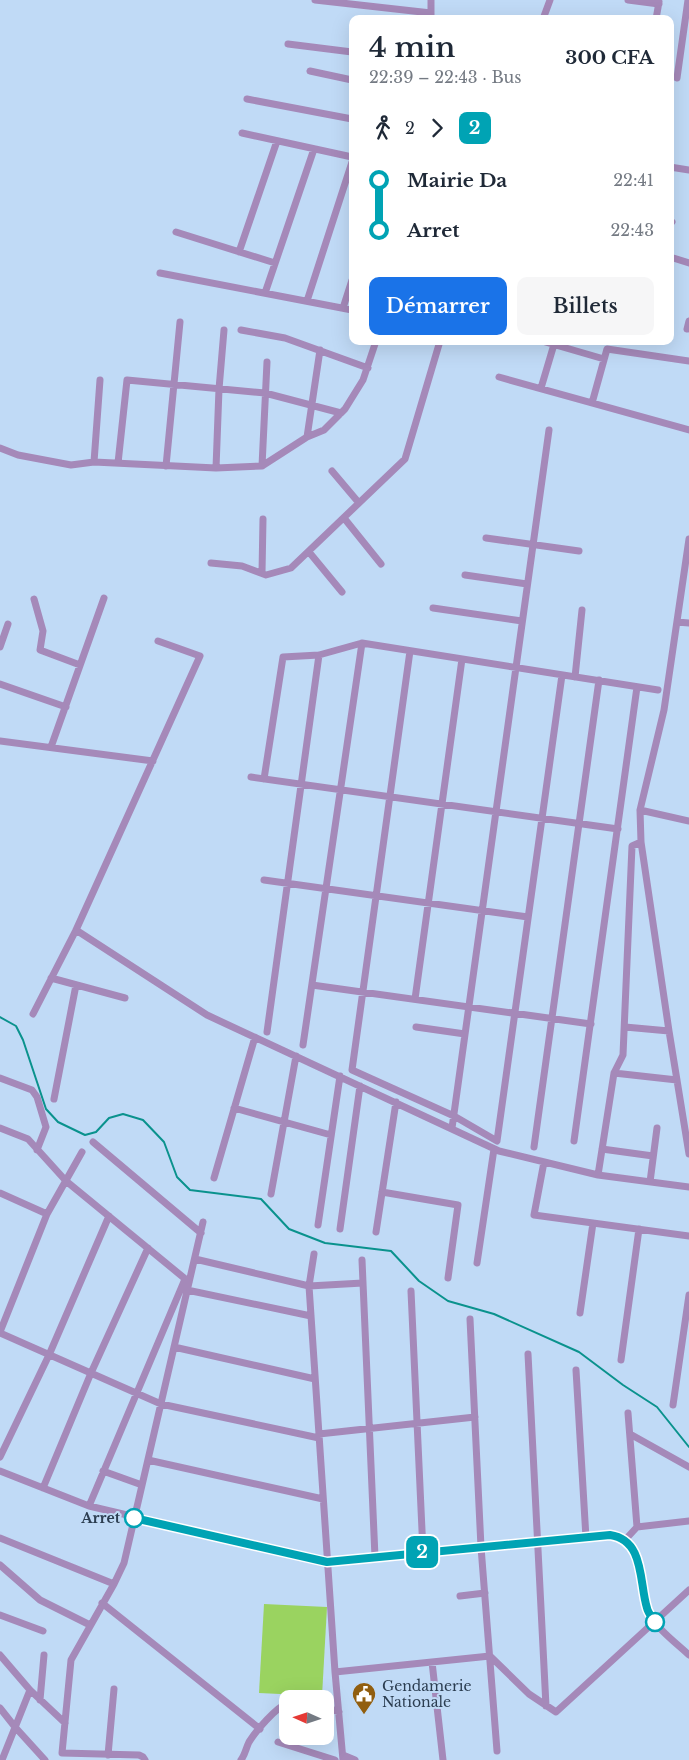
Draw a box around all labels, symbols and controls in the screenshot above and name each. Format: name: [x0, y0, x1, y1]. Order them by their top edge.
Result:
text: 4 min: [369, 30, 455, 65]
text: 300 CFA: [565, 46, 654, 69]
text: 22:39 – 22:43 · Bus: [369, 67, 522, 87]
icon: walk: [369, 114, 397, 142]
icon: forward: [423, 114, 451, 142]
text: 2: [469, 117, 481, 139]
text: 2: [405, 118, 415, 138]
text: Mairie Da: [407, 169, 507, 192]
text: 22:41: [613, 170, 654, 190]
text: Arret: [407, 219, 460, 242]
text: 22:43: [611, 220, 654, 240]
button: Démarrer: [369, 277, 507, 335]
button: Billets: [517, 277, 654, 335]
marker: Arret: [124, 1508, 144, 1528]
place label: Arret: [80, 1509, 121, 1527]
line badge: 2: [406, 1536, 438, 1568]
text: 2: [416, 1541, 428, 1563]
unlabelled marker: [645, 1612, 665, 1632]
place label: Gendamerie Nationale: [382, 1677, 472, 1711]
public building icon: Gendamerie Nationale: [351, 1681, 377, 1715]
north arrow: [279, 1690, 334, 1745]
map controls: [279, 1690, 334, 1745]

